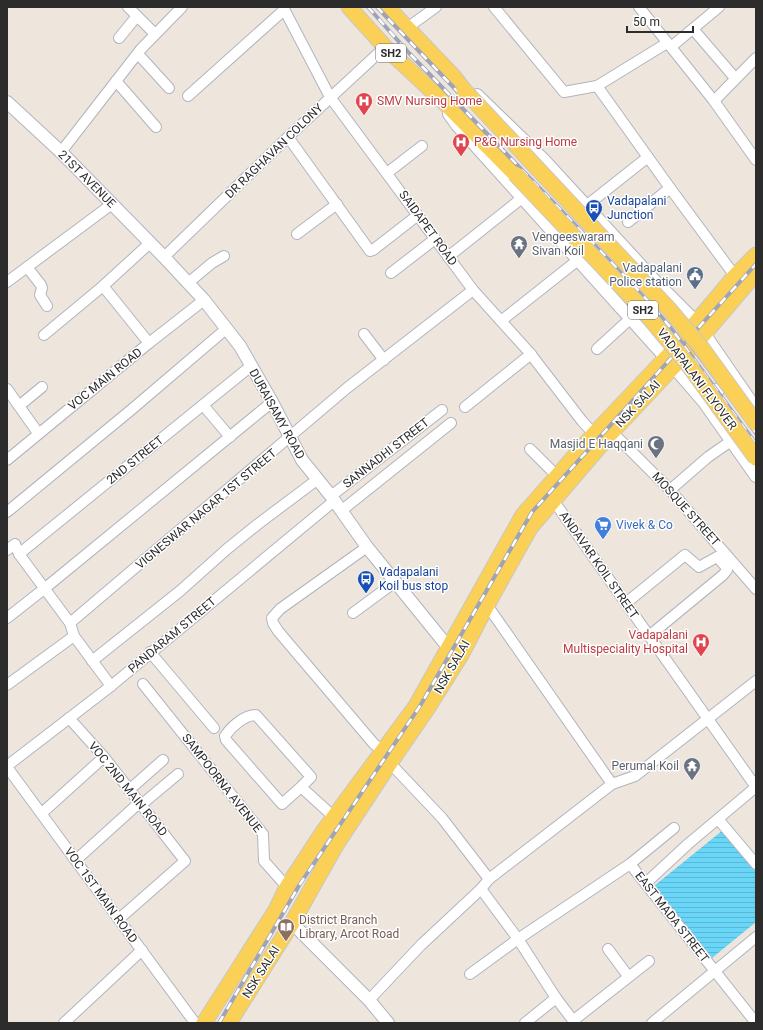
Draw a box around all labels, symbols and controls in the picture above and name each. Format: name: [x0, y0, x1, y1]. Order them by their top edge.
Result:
scale bar: [627, 8, 693, 34]
text: 50 m: [633, 15, 660, 29]
road number: SH2: [376, 44, 406, 62]
hospital icon: SMV Nursing Home: [354, 91, 374, 116]
place label: SMV Nursing Home: [377, 94, 482, 108]
street label: DR RAGHAVAN COLONY: [222, 100, 326, 201]
hospital icon: P&G Nursing Home: [451, 132, 471, 157]
place label: P&G Nursing Home: [474, 135, 577, 149]
street label: 21ST AVENUE: [55, 147, 119, 211]
street label: SAIDAPET ROAD: [396, 188, 460, 268]
place label: Vadapalani Junction: [607, 194, 667, 222]
bus stop icon: Vadapalani Junction: [584, 198, 604, 223]
place label: Vengeeswaram Sivan Koil: [532, 230, 614, 258]
temple icon: Vengeeswaram Sivan Koil: [509, 234, 529, 259]
place label: Vadapalani Police station: [609, 261, 682, 289]
public building icon: Vadapalani Police station: [685, 265, 705, 290]
road number: SH2: [628, 301, 658, 319]
street label: VADAPALANI FLYOVER: [654, 326, 740, 433]
street label: VOC MAIN ROAD: [65, 345, 145, 413]
street label: DURAISAMY ROAD: [246, 367, 308, 462]
street label: NSK SALAI: [613, 378, 663, 430]
street label: SANNADHI STREET: [340, 415, 432, 491]
street label: 2ND STREET: [104, 433, 166, 487]
mosque icon: Masjid E Haqqani: [646, 434, 666, 459]
place label: Masjid E Haqqani: [550, 437, 643, 451]
street label: VIGNESWAR NAGAR 1ST STREET: [133, 446, 279, 572]
street label: MOSQUE STREET: [649, 469, 723, 549]
street label: ANDAVAR KOIL STREET: [557, 509, 641, 621]
supermarket icon: Vivek & Co: [593, 515, 613, 540]
place label: Vivek & Co: [616, 518, 673, 532]
place label: Vadapalani Koil bus stop: [379, 565, 448, 593]
bus stop icon: Vadapalani Koil bus stop: [356, 569, 376, 594]
street label: PANDARAM STREET: [125, 594, 219, 676]
place label: Vadapalani Multispeciality Hospital: [563, 628, 688, 656]
hospital icon: Vadapalani Multispeciality Hospital: [691, 632, 711, 657]
street label: NSK SALAI: [431, 638, 473, 696]
street label: SAMPOORNA AVENUE: [179, 731, 265, 835]
street label: VOC 2ND MAIN ROAD: [86, 739, 170, 839]
temple icon: Perumal Koil: [682, 756, 702, 781]
place label: Perumal Koil: [611, 759, 679, 773]
street label: VOC 1ST MAIN ROAD: [62, 844, 140, 946]
street label: EAST MADA STREET: [632, 869, 712, 965]
place label: District Branch Library, Arcot Road: [299, 913, 399, 941]
library icon: District Branch Library, Arcot Road: [276, 917, 296, 942]
street label: NSK SALAI: [239, 943, 283, 1001]

